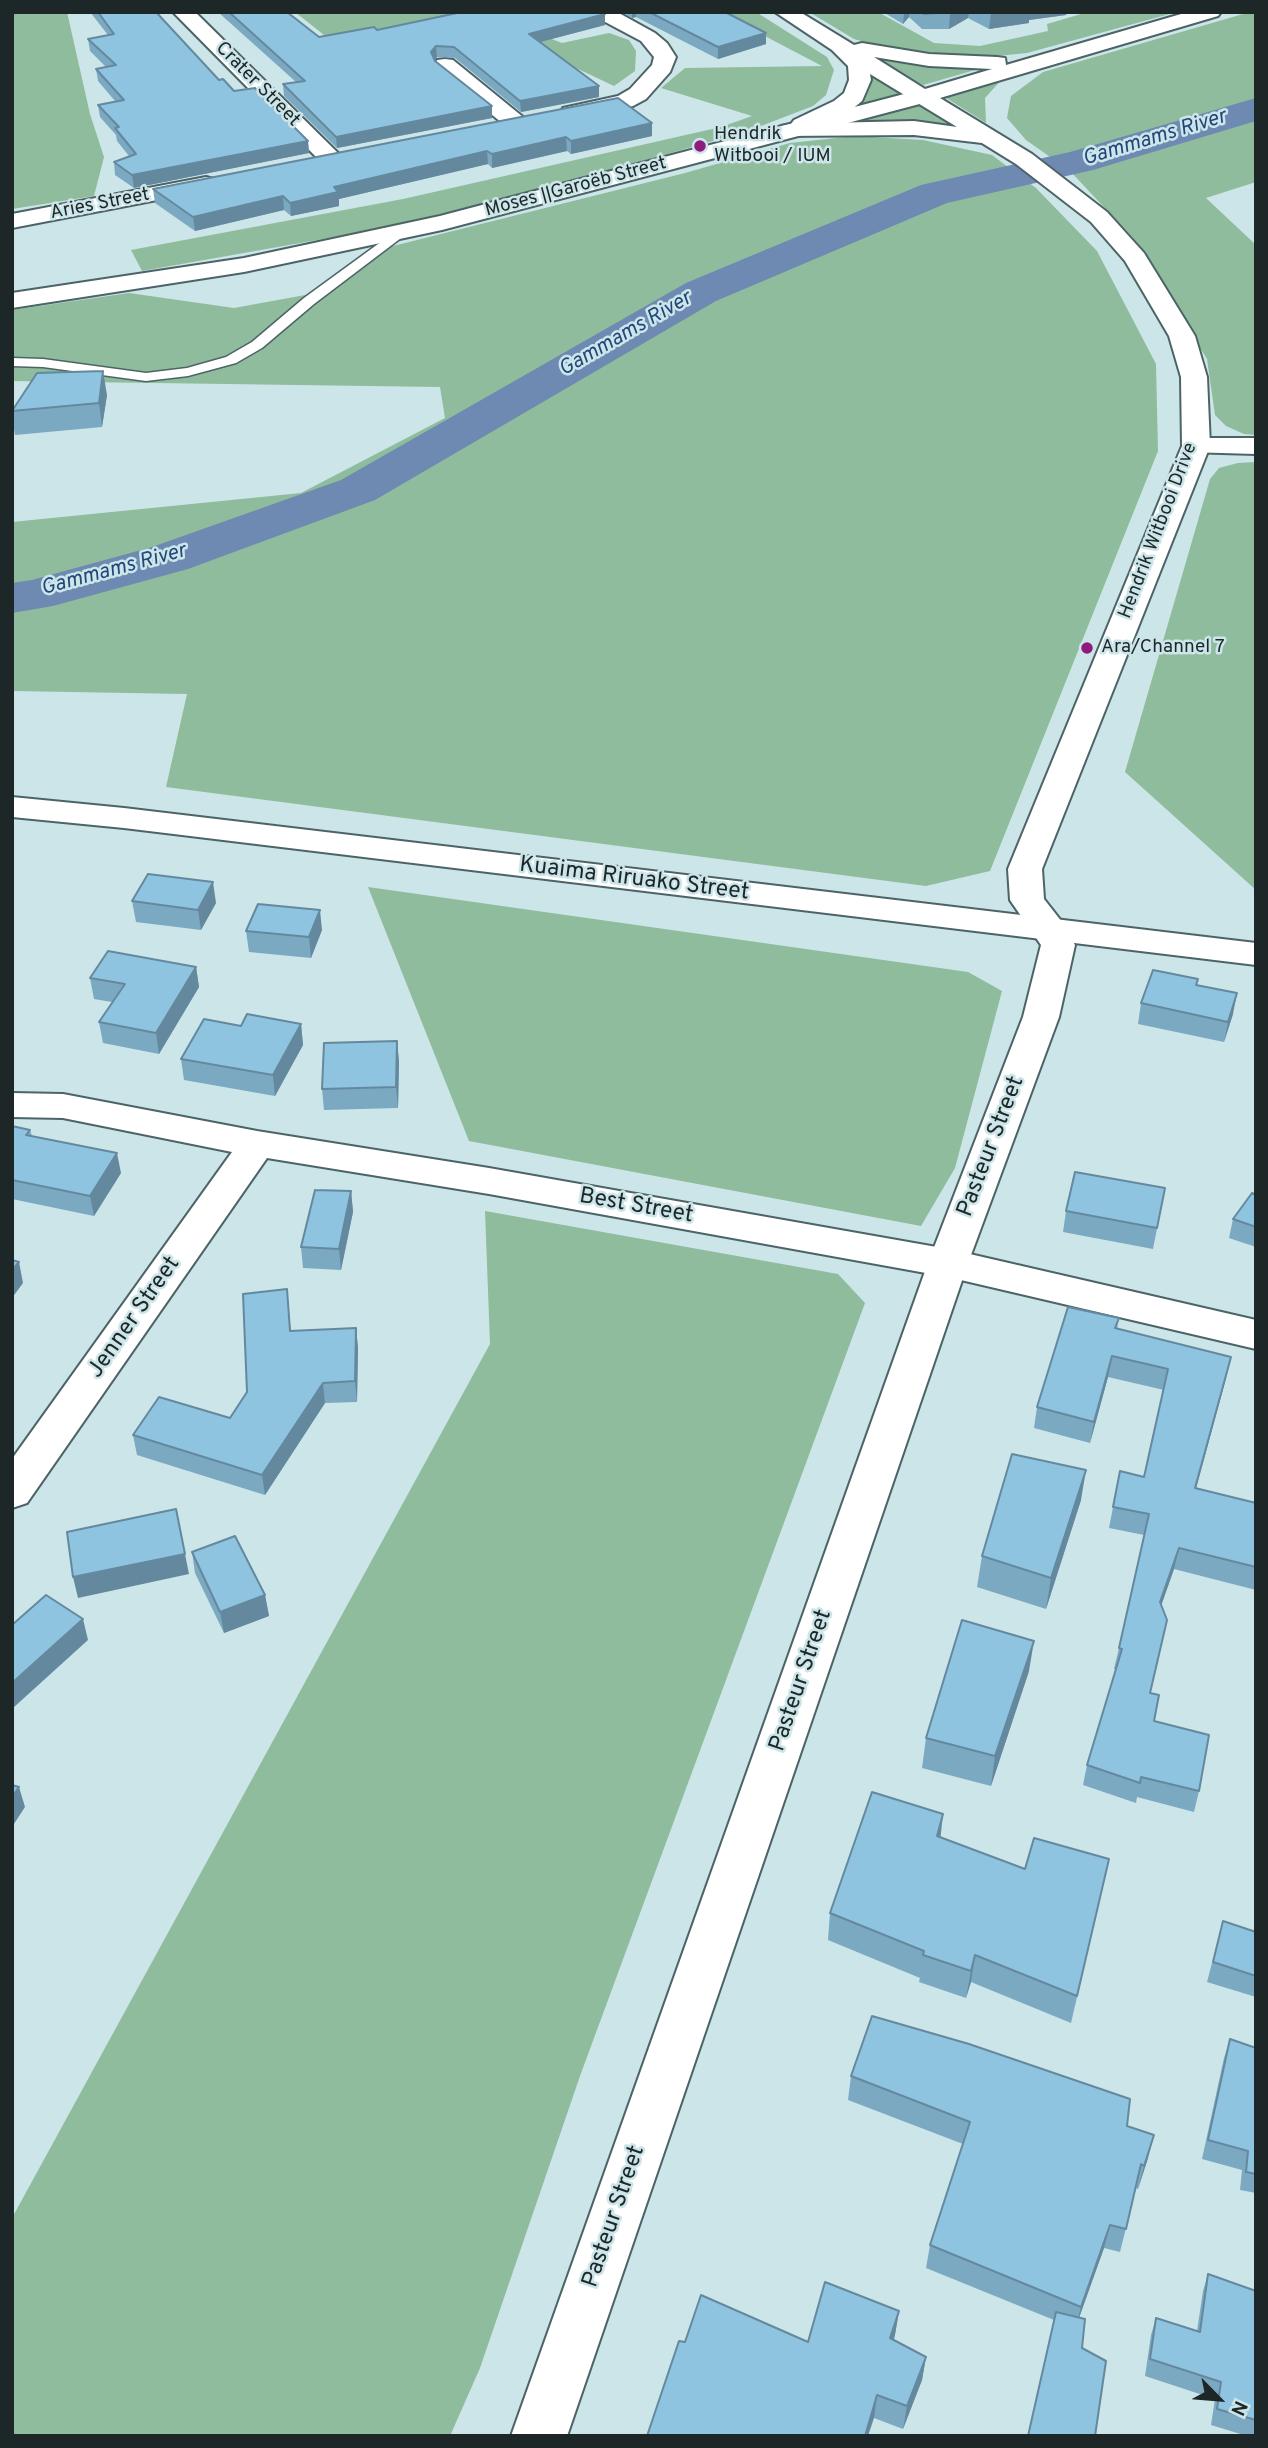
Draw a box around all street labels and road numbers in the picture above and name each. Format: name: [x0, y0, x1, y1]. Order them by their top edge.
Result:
street label: Crater Street: [210, 38, 304, 132]
street label: Moses ǁGaroëb Street: [483, 153, 669, 223]
street label: Aries Street: [48, 184, 152, 226]
street label: Hendrik Witbooi Drive: [1115, 440, 1203, 622]
street label: Kuaima Riruako Street: [518, 852, 750, 908]
street label: Pasteur Street: [953, 1073, 1031, 1221]
street label: Best Street: [577, 1183, 695, 1231]
street label: Jenner Street: [83, 1252, 187, 1384]
street label: Pasteur Street: [765, 1606, 839, 1756]
street label: Pasteur Street: [578, 2142, 652, 2292]

